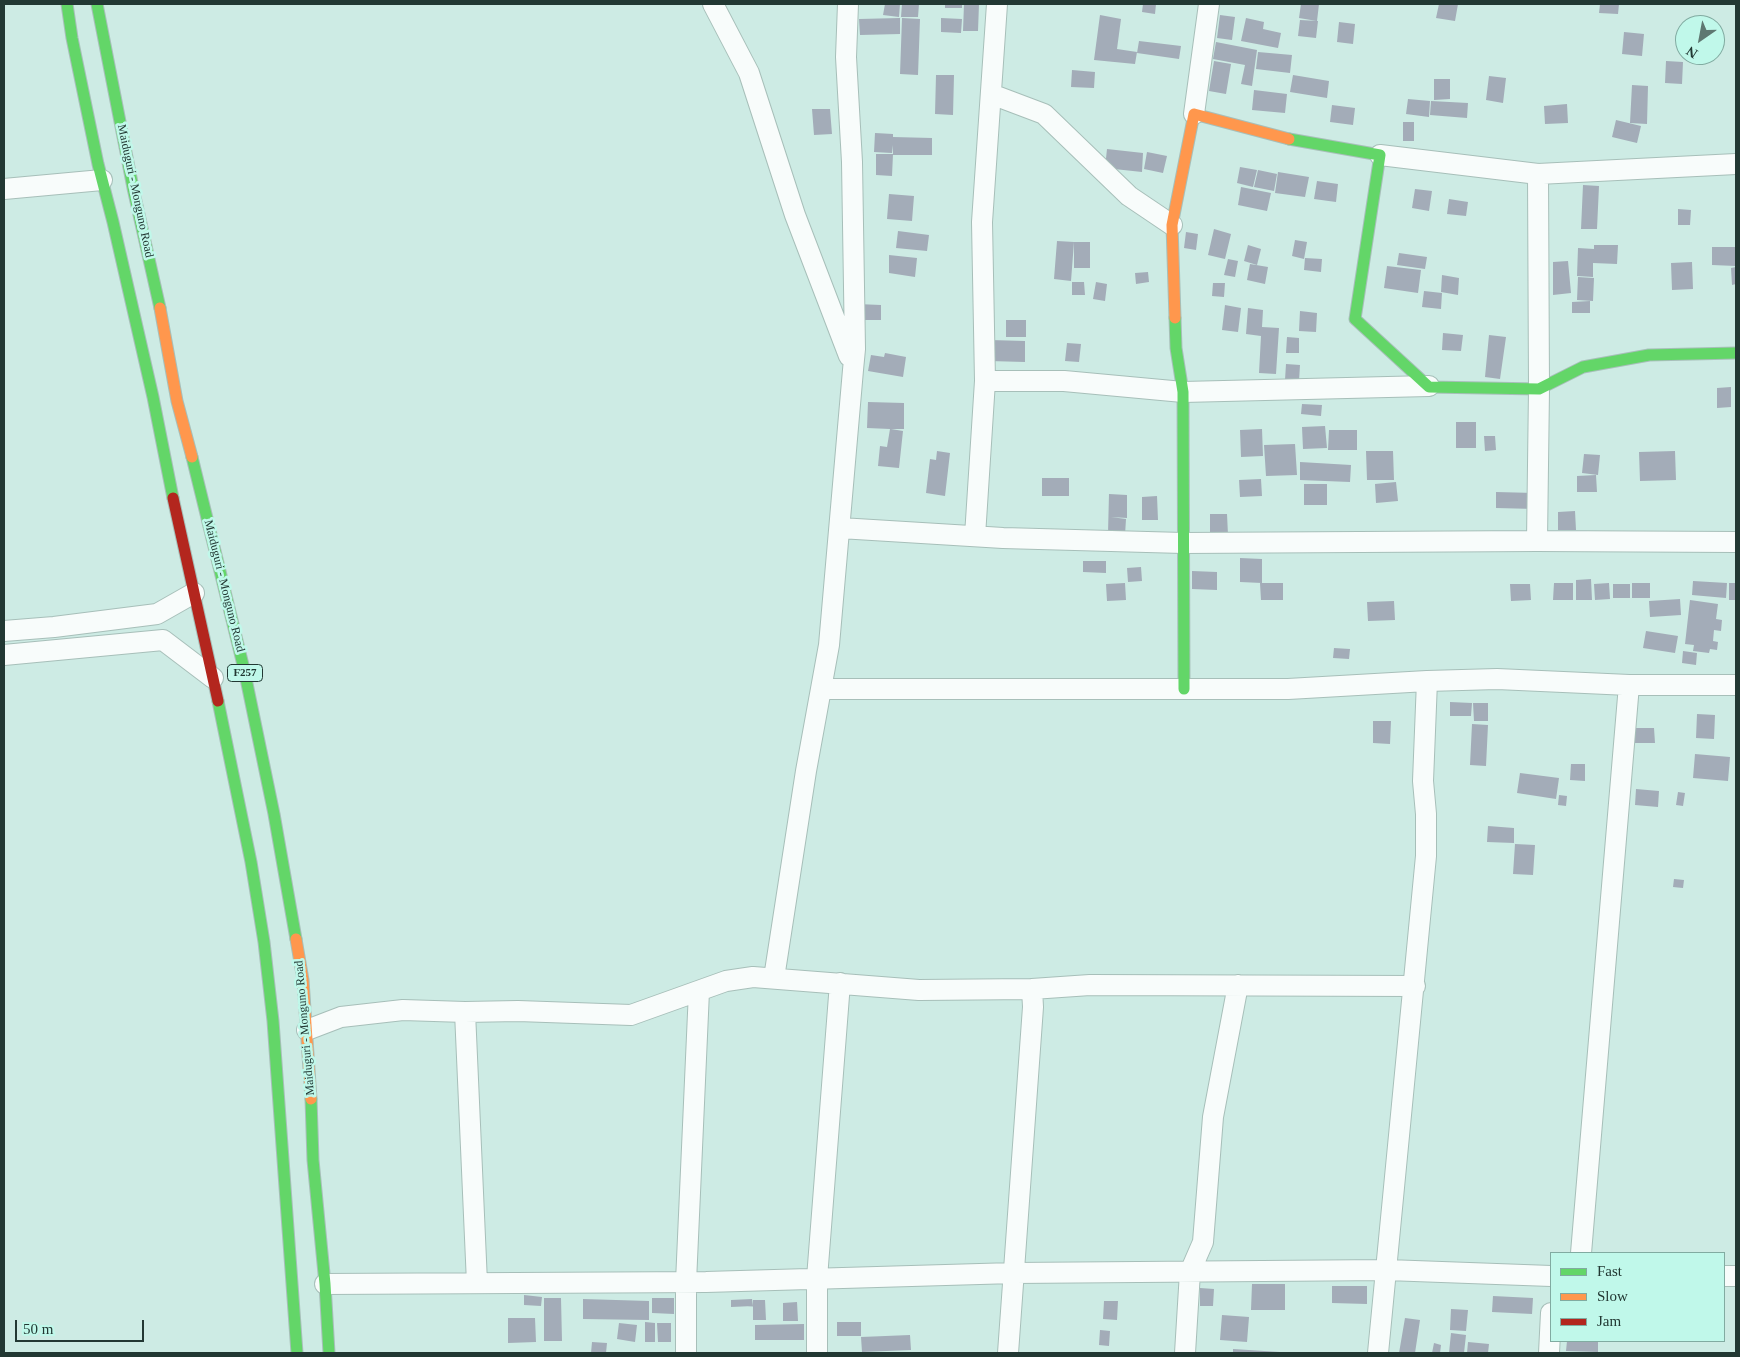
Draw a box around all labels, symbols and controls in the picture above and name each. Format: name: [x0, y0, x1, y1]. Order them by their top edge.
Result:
north arrow: [1675, 15, 1725, 65]
text: N: [1684, 43, 1700, 61]
street label: Maiduguri - Monguno Road: [114, 123, 156, 259]
street label: Maiduguri - Monguno Road: [201, 518, 247, 654]
road number: F257: [228, 664, 262, 681]
street label: Maiduguri - Monguno Road: [292, 960, 318, 1096]
legend: [1550, 1252, 1725, 1342]
text: Fast: [1597, 1263, 1622, 1279]
text: Slow: [1597, 1288, 1628, 1304]
scale bar: [18, 1310, 146, 1342]
text: Jam: [1597, 1313, 1621, 1329]
text: 50 m: [23, 1321, 53, 1337]

